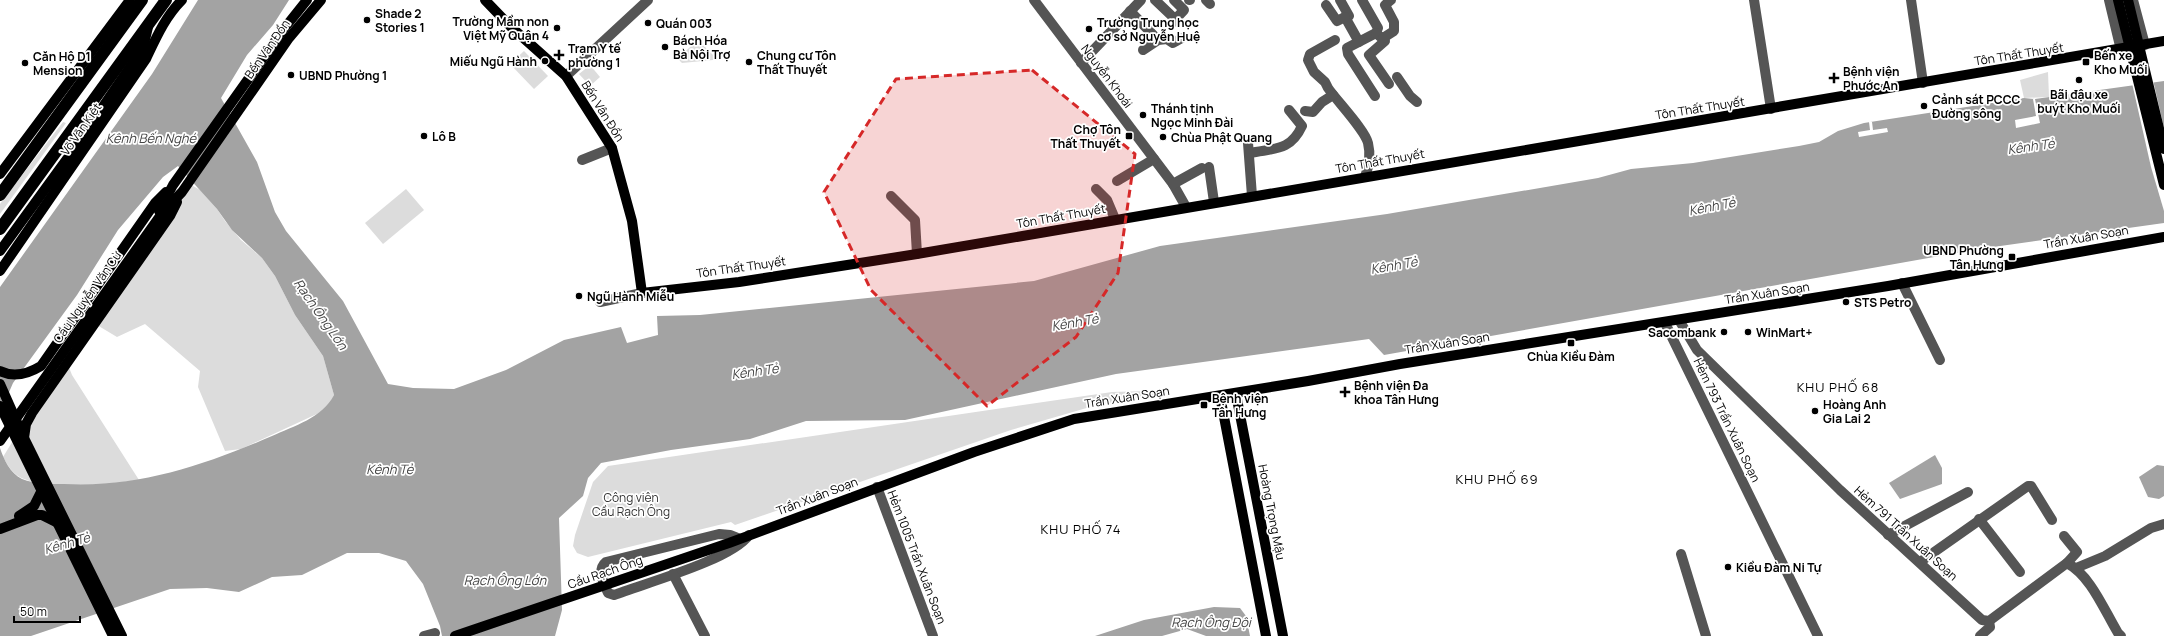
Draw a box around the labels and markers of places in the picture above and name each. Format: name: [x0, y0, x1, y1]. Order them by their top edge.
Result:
place label: Shade 2 Stories 1: [375, 5, 425, 36]
place label: Trường Mầm non Việt Mỹ Quận 4: [453, 13, 549, 44]
place label: Trường Trung học cơ sở Nguyễn Huệ: [1097, 14, 1200, 45]
marker: Shade 2 Stories 1: [362, 15, 372, 25]
place label: Quán 003: [656, 15, 712, 32]
marker: Quán 003: [643, 18, 653, 28]
marker: Trường Mầm non Việt Mỹ Quận 4: [552, 23, 562, 33]
marker: Trường Trung học cơ sở Nguyễn Huệ: [1084, 24, 1094, 34]
place label: Bách Hóa Bà Nội Trợ: [673, 32, 730, 63]
place label: Trạm Y tế phường 1: [568, 40, 622, 71]
marker: Bách Hóa Bà Nội Trợ: [660, 42, 670, 52]
place label: Chung cư Tôn Thất Thuyết: [757, 47, 836, 78]
place label: Bến xe Kho Muối: [2094, 47, 2148, 78]
place label: Căn Hộ D1 Mension: [33, 48, 91, 79]
marker: Trạm Y tế phường 1: [553, 49, 565, 61]
place label: Miếu Ngũ Hành: [450, 53, 537, 70]
marker: Miếu Ngũ Hành: [540, 56, 550, 66]
marker: Chung cư Tôn Thất Thuyết: [744, 57, 754, 67]
marker: Bến xe Kho Muối: [2081, 57, 2091, 67]
marker: Căn Hộ D1 Mension: [20, 58, 30, 68]
place label: Bệnh viện Phước An: [1843, 63, 1900, 94]
place label: UBND Phường 1: [299, 67, 387, 84]
marker: UBND Phường 1: [286, 70, 296, 80]
marker: Bệnh viện Phước An: [1828, 72, 1840, 84]
marker: Bãi đậu xe buýt Kho Muối: [2074, 75, 2084, 85]
place label: Bãi đậu xe buýt Kho Muối: [2037, 86, 2121, 117]
place label: Cảnh sát PCCC Đường sông: [1932, 91, 2021, 122]
place label: Thánh tịnh Ngọc Minh Đài: [1151, 100, 1233, 131]
marker: Cảnh sát PCCC Đường sông: [1919, 101, 1929, 111]
marker: Thánh tịnh Ngọc Minh Đài: [1138, 110, 1148, 120]
place label: Chợ Tôn Thất Thuyết: [1051, 121, 1121, 152]
place label: Lô B: [432, 128, 456, 145]
place label: Chùa Phật Quang: [1171, 129, 1272, 146]
marker: Lô B: [419, 131, 429, 141]
marker: Chợ Tôn Thất Thuyết: [1124, 131, 1134, 141]
marker: Chùa Phật Quang: [1158, 132, 1168, 142]
place label: UBND Phường Tân Hưng: [1923, 242, 2004, 273]
marker: UBND Phường Tân Hưng: [2007, 252, 2017, 262]
place label: Ngũ Hành Miễu: [587, 288, 674, 305]
marker: Ngũ Hành Miễu: [574, 291, 584, 301]
place label: STS Petro: [1854, 294, 1912, 311]
marker: STS Petro: [1841, 297, 1851, 307]
place label: Sacombank: [1648, 324, 1717, 341]
place label: WinMart+: [1756, 324, 1812, 341]
marker: Sacombank: [1719, 327, 1729, 337]
marker: WinMart+: [1743, 327, 1753, 337]
marker: Chùa Kiều Đàm: [1566, 338, 1576, 348]
place label: Chùa Kiều Đàm: [1527, 348, 1615, 365]
place label: Bệnh viện Đa khoa Tân Hưng: [1354, 377, 1439, 408]
marker: Bệnh viện Đa khoa Tân Hưng: [1339, 386, 1351, 398]
place label: Bệnh viện Tân Hưng: [1212, 390, 1269, 421]
place label: Hoàng Anh Gia Lai 2: [1823, 396, 1886, 427]
marker: Bệnh viện Tân Hưng: [1199, 400, 1209, 410]
marker: Hoàng Anh Gia Lai 2: [1810, 406, 1820, 416]
place label: Kiều Đàm Ni Tự: [1736, 559, 1822, 576]
marker: Kiều Đàm Ni Tự: [1723, 562, 1733, 572]

